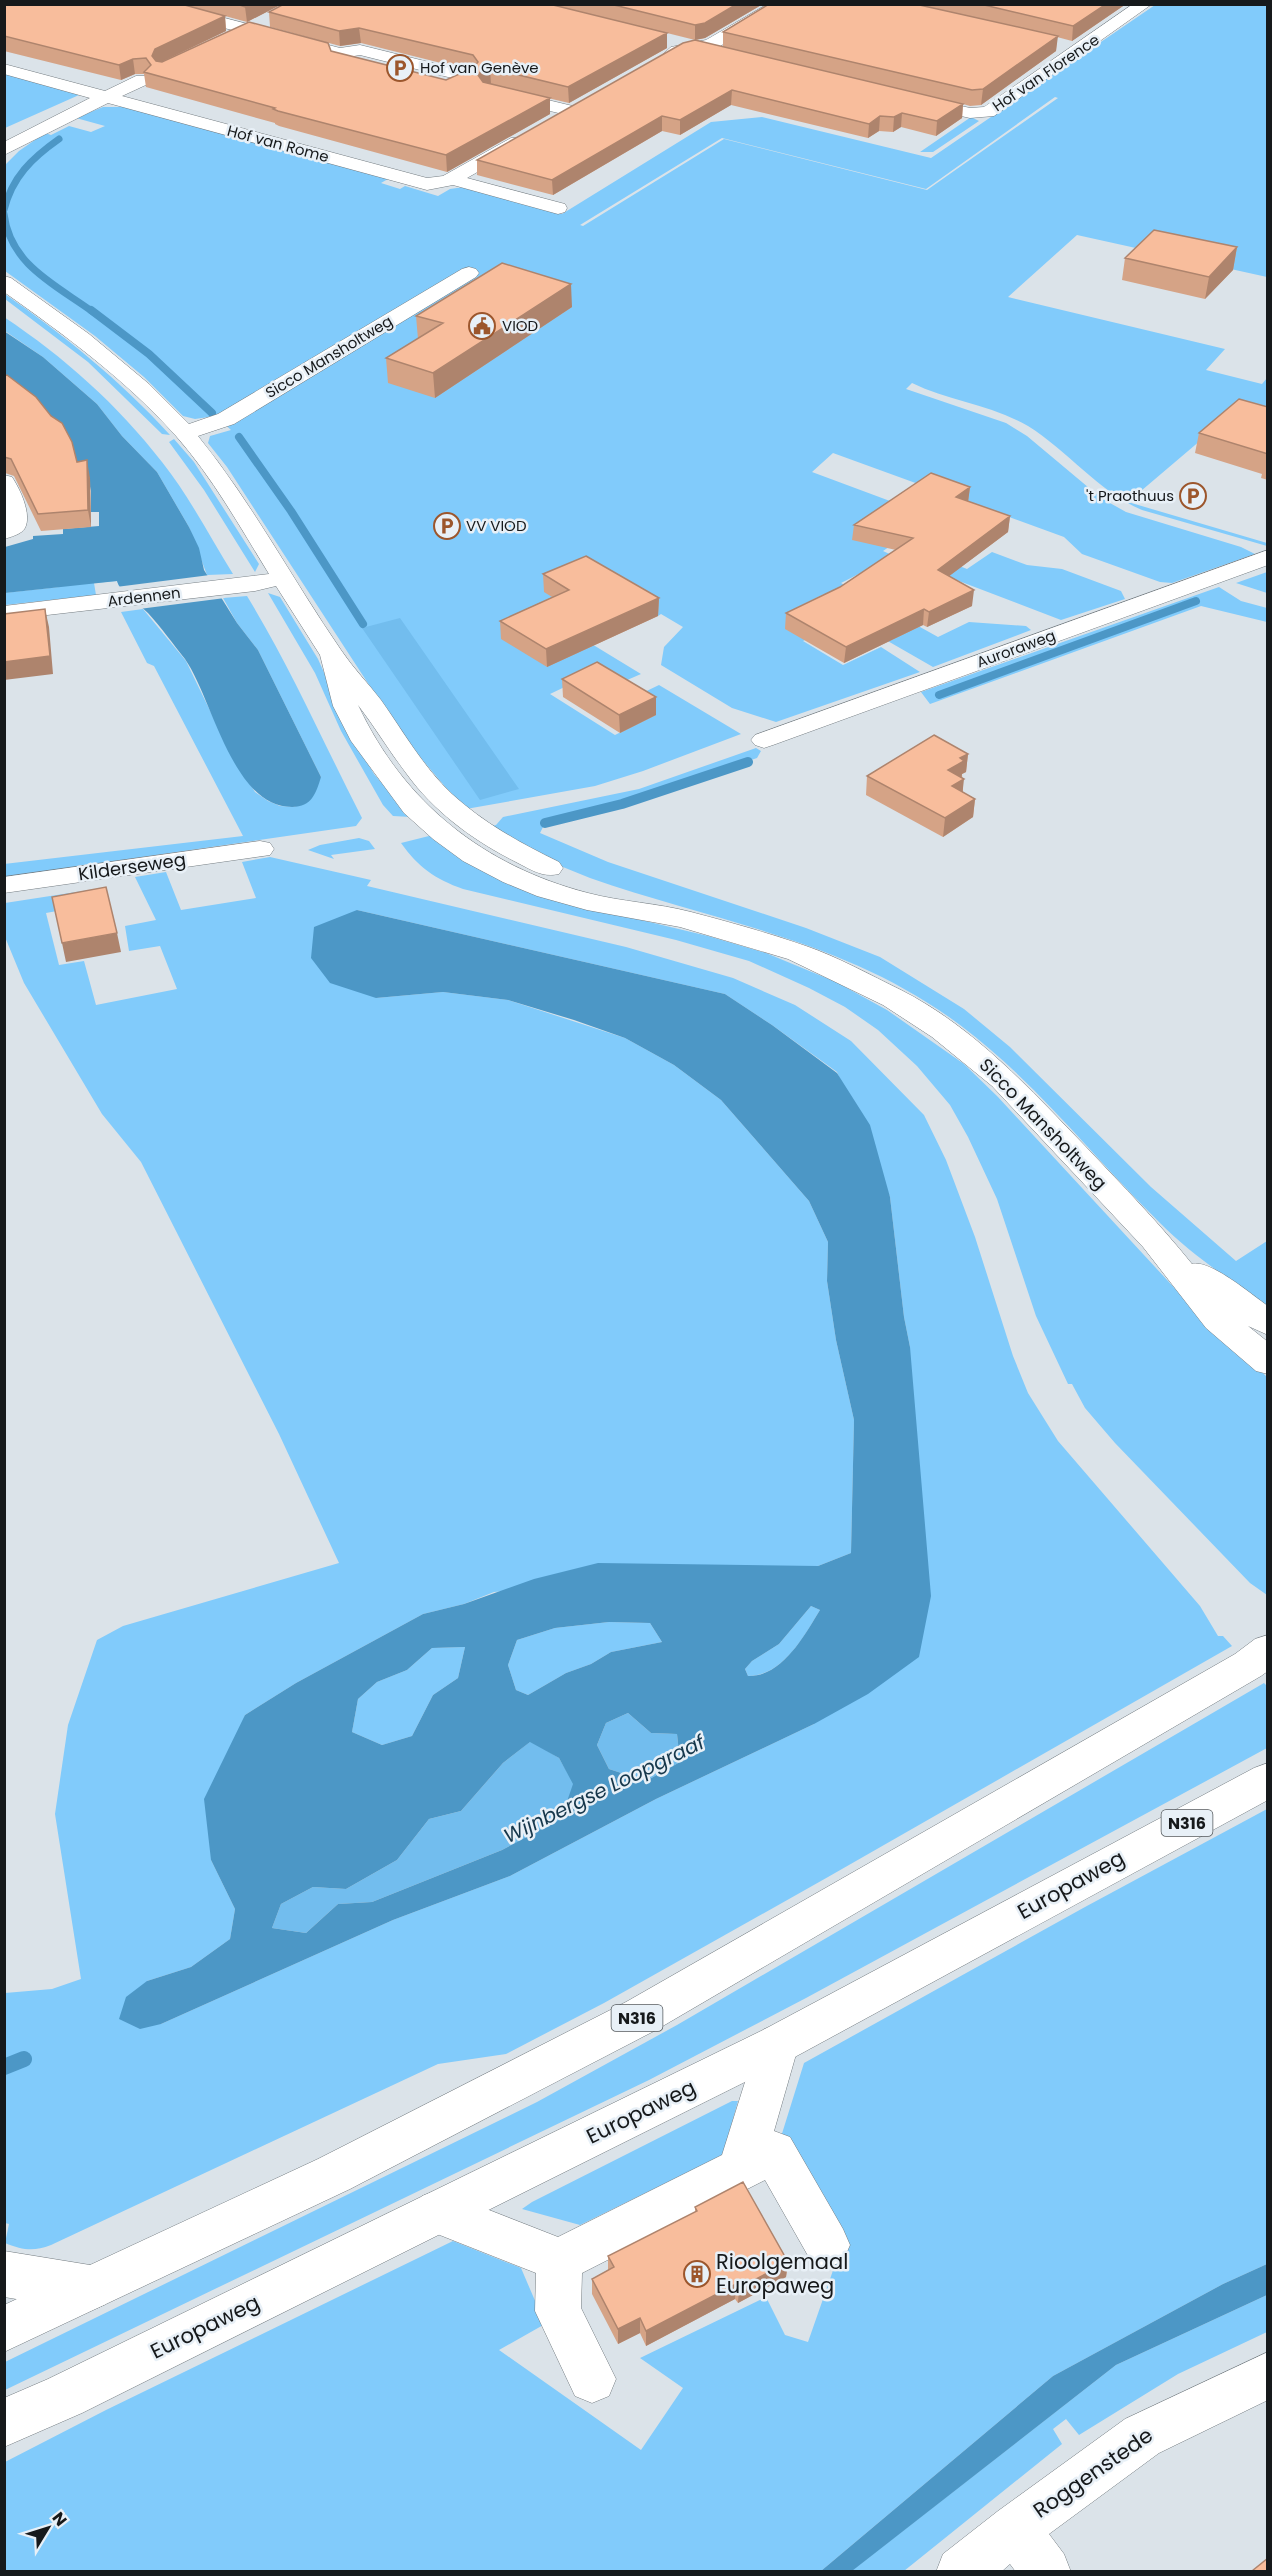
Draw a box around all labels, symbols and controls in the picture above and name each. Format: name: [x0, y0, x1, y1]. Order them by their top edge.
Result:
street label: Hof van Florence: [988, 29, 1103, 116]
parking icon: Hof van Genève: [385, 53, 415, 83]
place label: Hof van Genève: [420, 57, 539, 78]
street label: Hof van Rome: [225, 120, 331, 167]
street label: Sicco Mansholtweg: [261, 310, 396, 403]
public building icon: VIOD: [467, 311, 497, 341]
place label: VIOD: [502, 315, 538, 336]
parking icon: 't Praothuus: [1178, 481, 1208, 511]
place label: 't Praothuus: [1086, 485, 1174, 506]
parking icon: VV VIOD: [432, 511, 462, 541]
place label: VV VIOD: [466, 515, 527, 536]
street label: Ardennen: [106, 582, 182, 611]
street label: Auroraweg: [974, 625, 1058, 672]
street label: Kilderseweg: [77, 847, 187, 886]
street label: Sicco Mansholtweg: [974, 1052, 1113, 1195]
water label: Wijnbergse Loopgraaf: [499, 1728, 710, 1850]
road number: N316: [1162, 1810, 1212, 1836]
street label: Europaweg: [1012, 1843, 1130, 1926]
road number: N316: [612, 2005, 662, 2031]
street label: Europaweg: [581, 2073, 700, 2151]
place label: Rioolgemaal Europaweg: [716, 2247, 848, 2300]
building icon: Rioolgemaal Europaweg: [682, 2259, 712, 2289]
street label: Europaweg: [145, 2288, 264, 2366]
street label: Roggenstede: [1027, 2421, 1158, 2525]
north arrow: [18, 2498, 78, 2558]
text: N: [47, 2507, 72, 2531]

